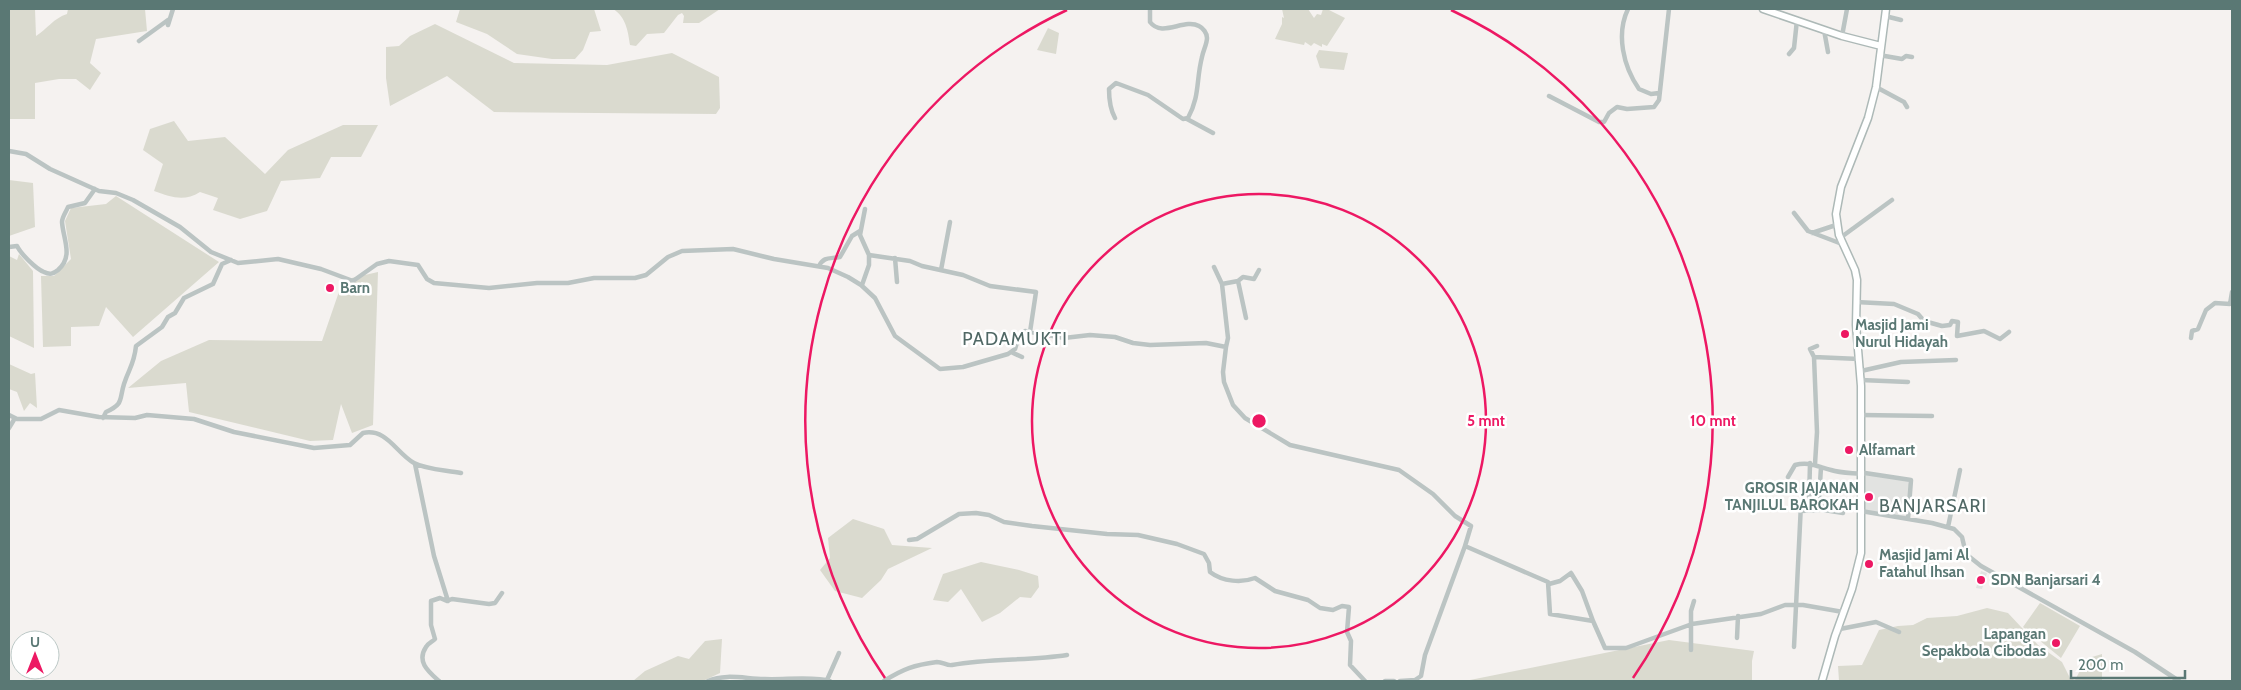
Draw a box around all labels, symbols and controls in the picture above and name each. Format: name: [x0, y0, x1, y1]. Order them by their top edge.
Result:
place label: Barn: [340, 279, 370, 297]
marker: Barn: [324, 282, 336, 294]
place label: Masjid Jami Nurul Hidayah: [1855, 316, 1948, 351]
district label: PADAMUKTI: [962, 328, 1068, 350]
marker: Masjid Jami Nurul Hidayah: [1839, 328, 1851, 340]
centre of rings: [1250, 412, 1268, 430]
text: 5 mnt: [1467, 412, 1505, 430]
text: 10 mnt: [1690, 412, 1736, 430]
place label: Alfamart: [1859, 441, 1915, 459]
marker: Alfamart: [1843, 444, 1855, 456]
place label: GROSIR JAJANAN TANJILUL BAROKAH: [1725, 479, 1859, 514]
marker: GROSIR JAJANAN TANJILUL BAROKAH: [1863, 491, 1875, 503]
district label: BANJARSARI: [1879, 495, 1987, 517]
place label: Masjid Jami Al Fatahul Ihsan: [1879, 546, 1969, 581]
marker: Masjid Jami Al Fatahul Ihsan: [1863, 558, 1875, 570]
place label: SDN Banjarsari 4: [1991, 571, 2101, 589]
marker: SDN Banjarsari 4: [1975, 574, 1987, 586]
place label: Lapangan Sepakbola Cibodas: [1922, 625, 2046, 660]
north arrow: [10, 630, 60, 680]
text: U: [30, 633, 40, 651]
marker: Lapangan Sepakbola Cibodas: [2050, 637, 2062, 649]
scale bar: [2071, 648, 2185, 680]
text: 200 m: [2078, 656, 2123, 674]

